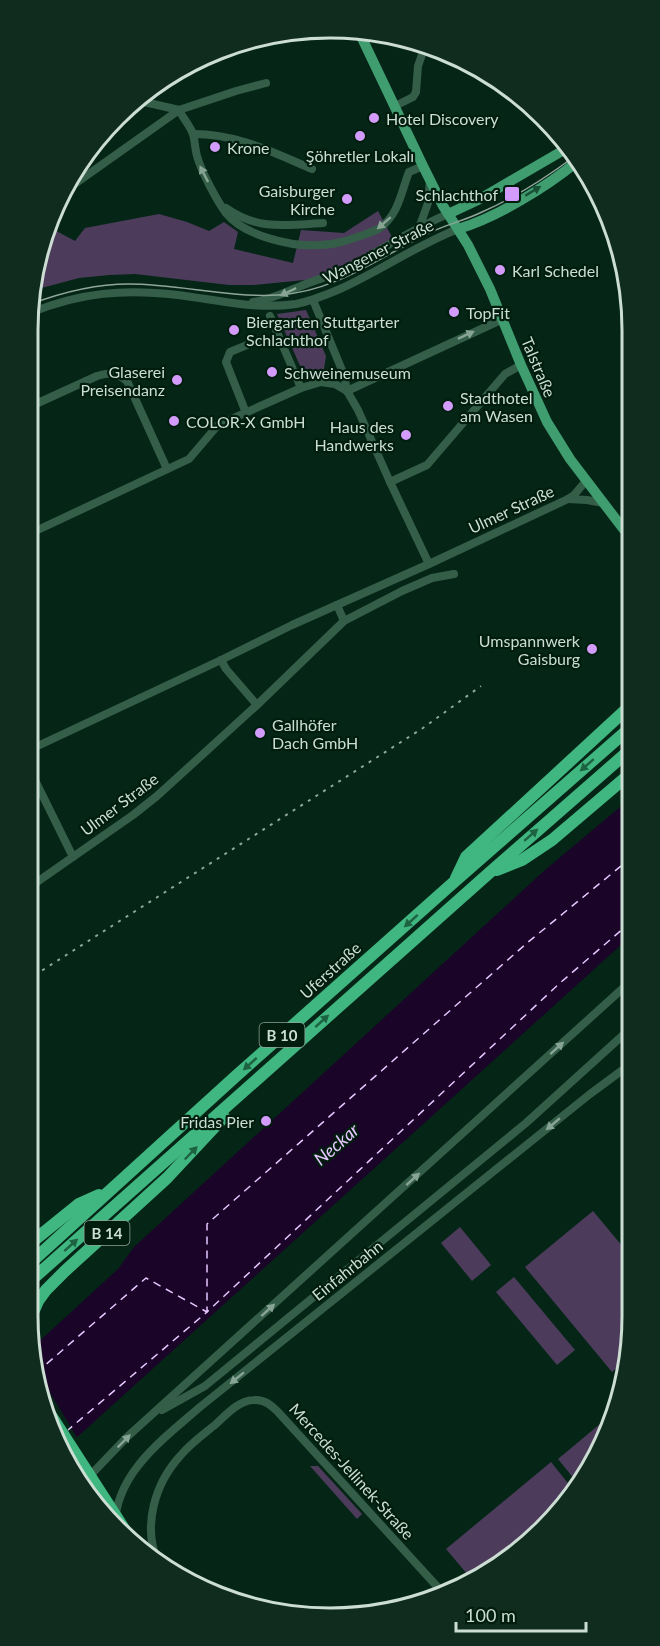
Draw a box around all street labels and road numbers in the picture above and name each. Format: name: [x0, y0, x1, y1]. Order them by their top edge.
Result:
street label: Wangener Straße: [320, 215, 436, 287]
street label: Talstraße: [518, 334, 560, 400]
street label: Ulmer Straße: [465, 481, 557, 537]
street label: Ulmer Straße: [77, 769, 161, 839]
street label: Uferstraße: [296, 938, 364, 1002]
road number: B 10: [260, 1023, 304, 1047]
road number: B 14: [84, 1221, 130, 1245]
street label: Einfahrbahn: [308, 1236, 386, 1304]
street label: Mercedes-Jellinek-Straße: [286, 1399, 418, 1543]

